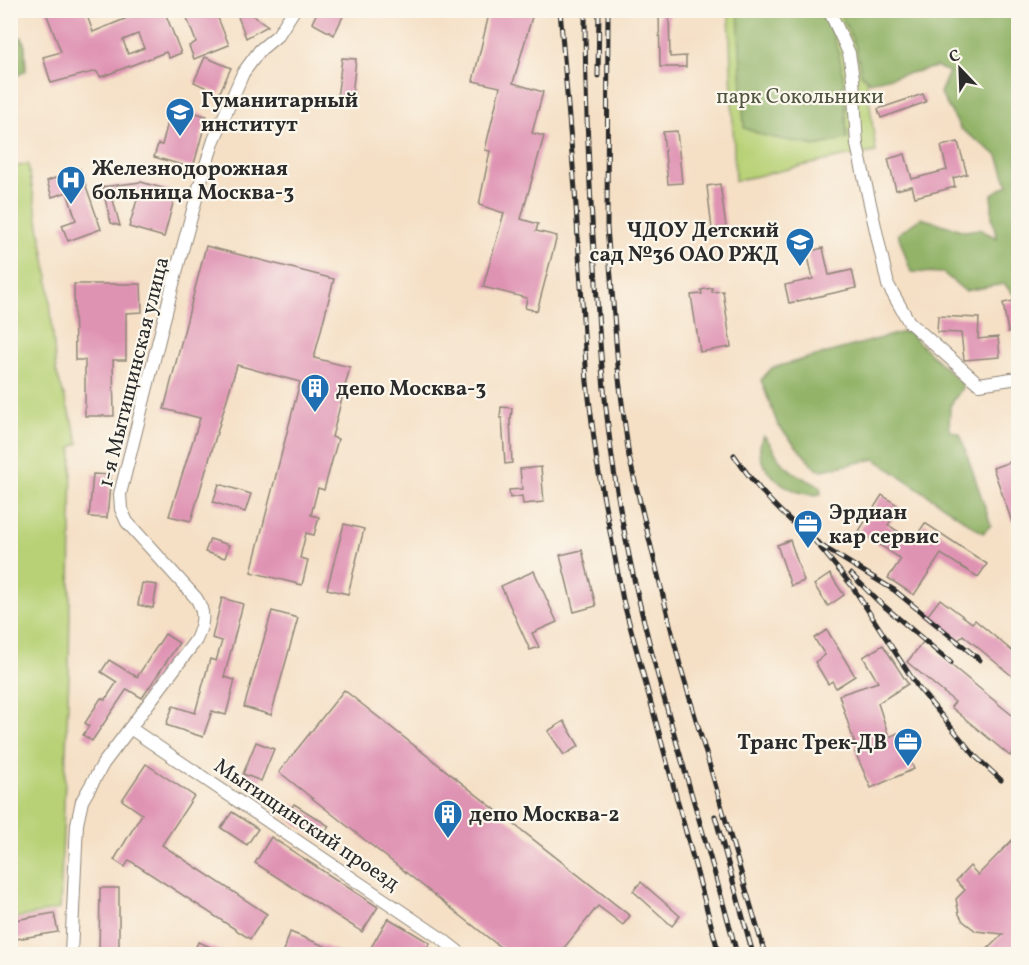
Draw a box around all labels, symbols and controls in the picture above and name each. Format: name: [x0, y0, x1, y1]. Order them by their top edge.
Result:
north arrow: [930, 39, 990, 99]
text: С: [946, 45, 964, 69]
park label: парк Сокольники: [716, 83, 884, 112]
place label: Гуманитарный институт: [201, 87, 358, 140]
school or university icon: Гуманитарный институт: [164, 96, 196, 138]
place label: Железнодорожная больница Москва-3: [92, 155, 294, 208]
hospital icon: Железнодорожная больница Москва-3: [55, 164, 87, 206]
place label: ЧДОУ Детский сад №36 ОАО РЖД: [590, 217, 779, 270]
school or university icon: ЧДОУ Детский сад №36 ОАО РЖД: [784, 226, 816, 268]
street label: 1-я Мытищинская улица: [92, 254, 177, 491]
building icon: депо Москва-3: [299, 372, 331, 414]
place label: депо Москва-3: [336, 375, 486, 404]
place label: Эрдиан кар сервис: [829, 499, 939, 552]
office icon: Эрдиан кар сервис: [792, 508, 824, 550]
office icon: Транс Трек-ДВ: [892, 726, 924, 768]
place label: Транс Трек-ДВ: [737, 729, 887, 758]
street label: Мытищинский проезд: [208, 752, 405, 898]
building icon: депо Москва-2: [432, 798, 464, 840]
place label: депо Москва-2: [469, 801, 620, 830]

